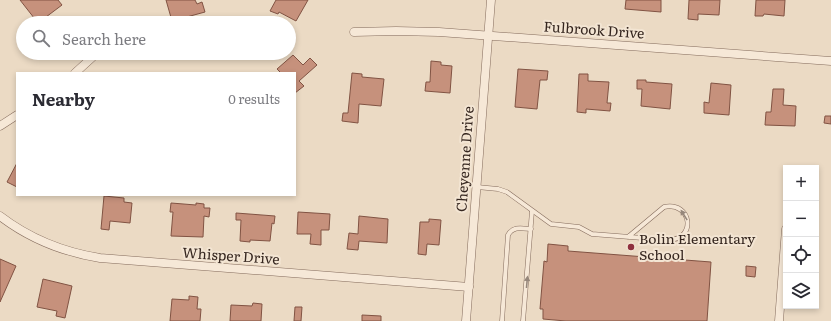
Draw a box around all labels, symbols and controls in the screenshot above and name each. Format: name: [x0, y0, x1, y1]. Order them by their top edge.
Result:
search box: [16, 16, 296, 60]
street label: Fulbrook Drive: [543, 16, 645, 43]
icon: search: [30, 27, 52, 49]
text: Search here: [62, 27, 146, 50]
text: Nearby: [32, 86, 95, 111]
text: 0 results: [228, 89, 280, 108]
street label: Cheyenne Drive: [450, 105, 478, 212]
map controls: [783, 165, 819, 309]
button: +: [783, 165, 819, 201]
button: −: [783, 201, 819, 237]
one-way arrow: [680, 209, 687, 220]
place label: Bolin Elementary School: [639, 228, 756, 264]
button: locate: [783, 237, 819, 273]
street label: Whisper Drive: [182, 242, 280, 268]
marker: Bolin Elementary School: [626, 242, 636, 252]
button: layers: [783, 273, 819, 309]
one-way arrow: [523, 276, 530, 288]

